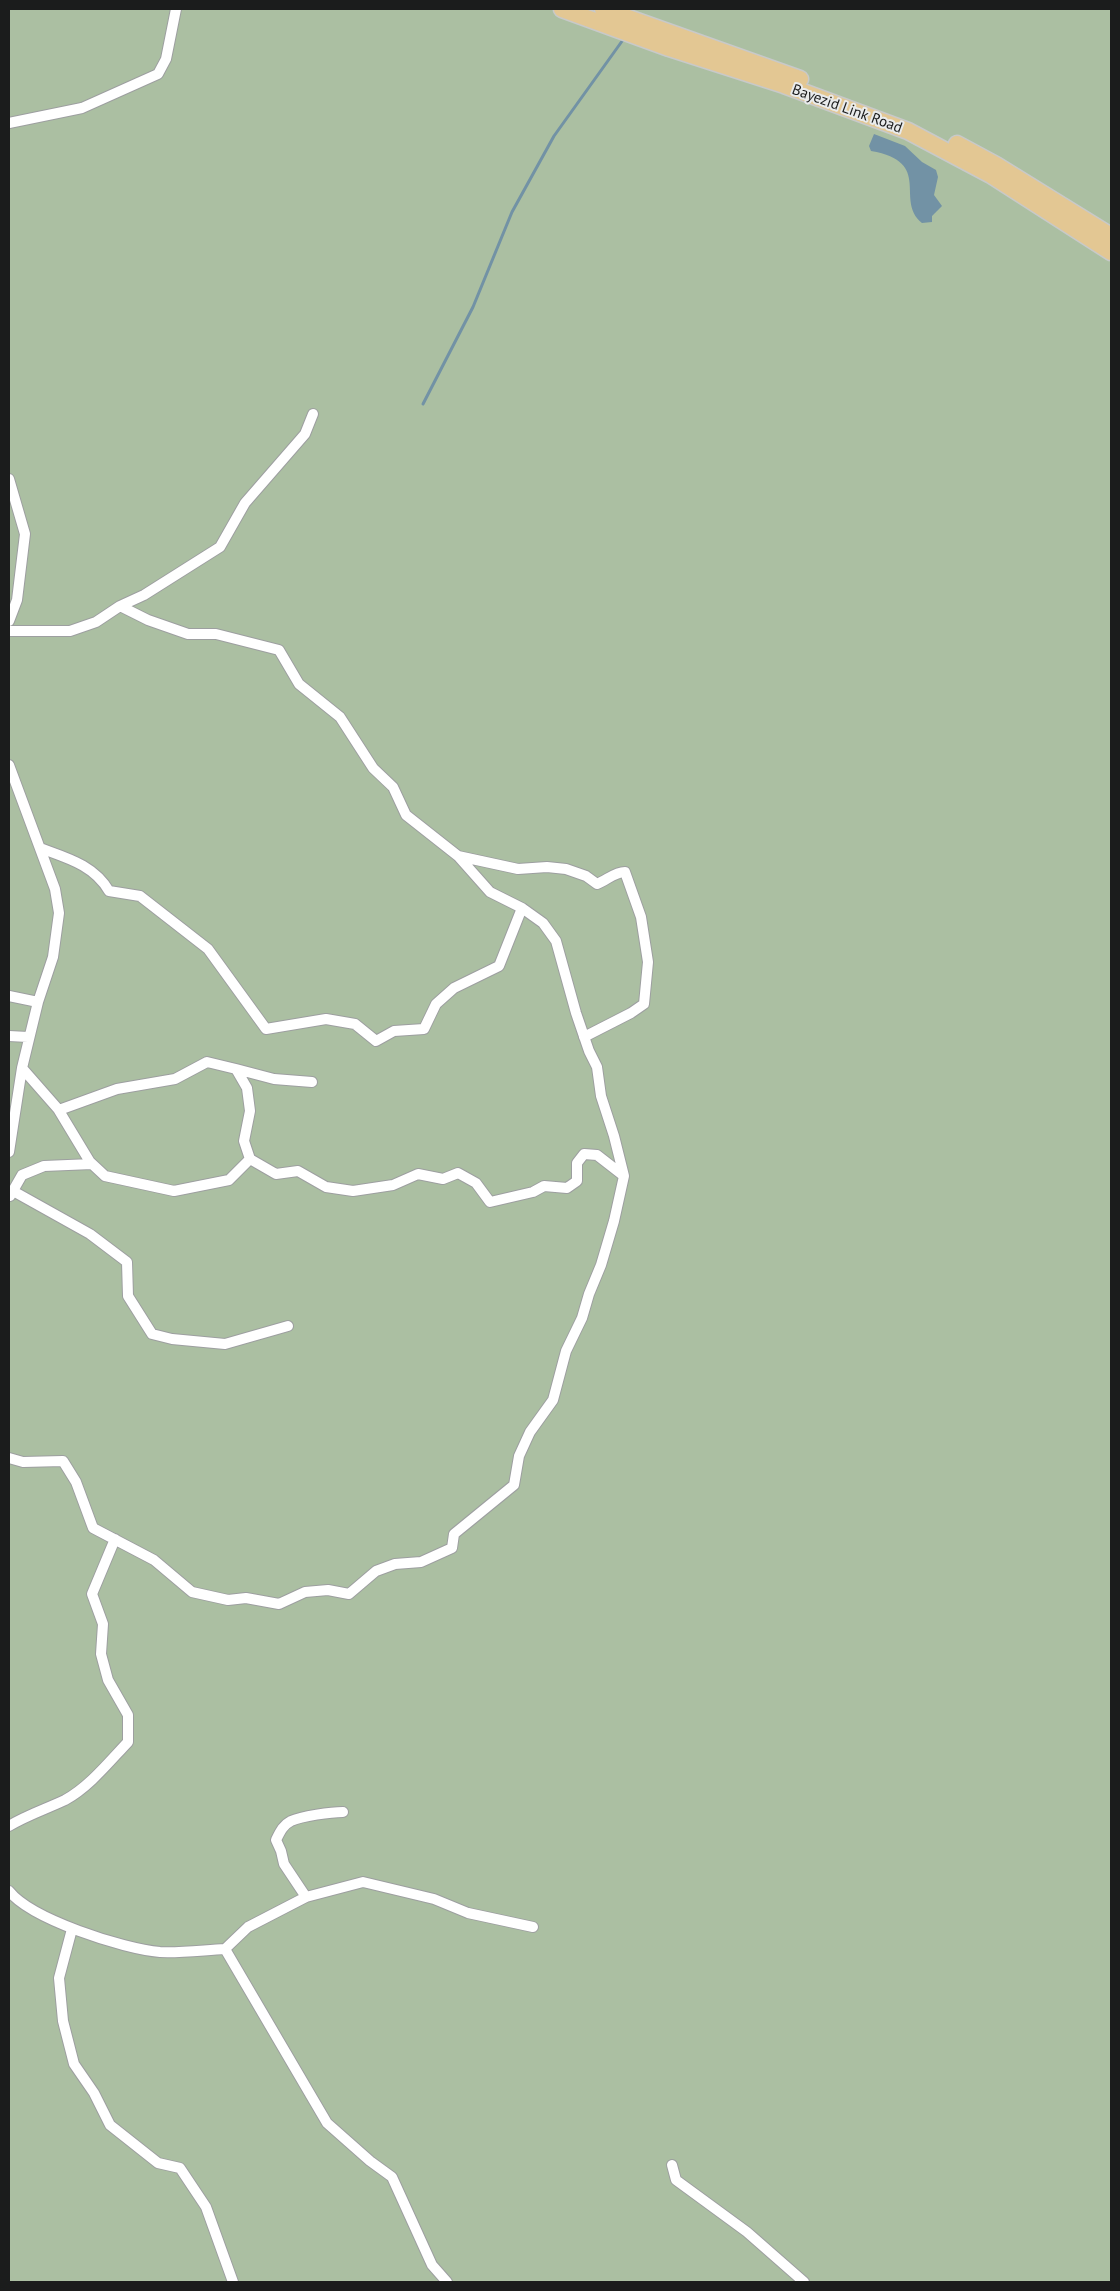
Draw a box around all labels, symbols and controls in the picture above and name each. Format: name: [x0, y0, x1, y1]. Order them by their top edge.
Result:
street label: Bayezid Link Road: [789, 81, 905, 137]

